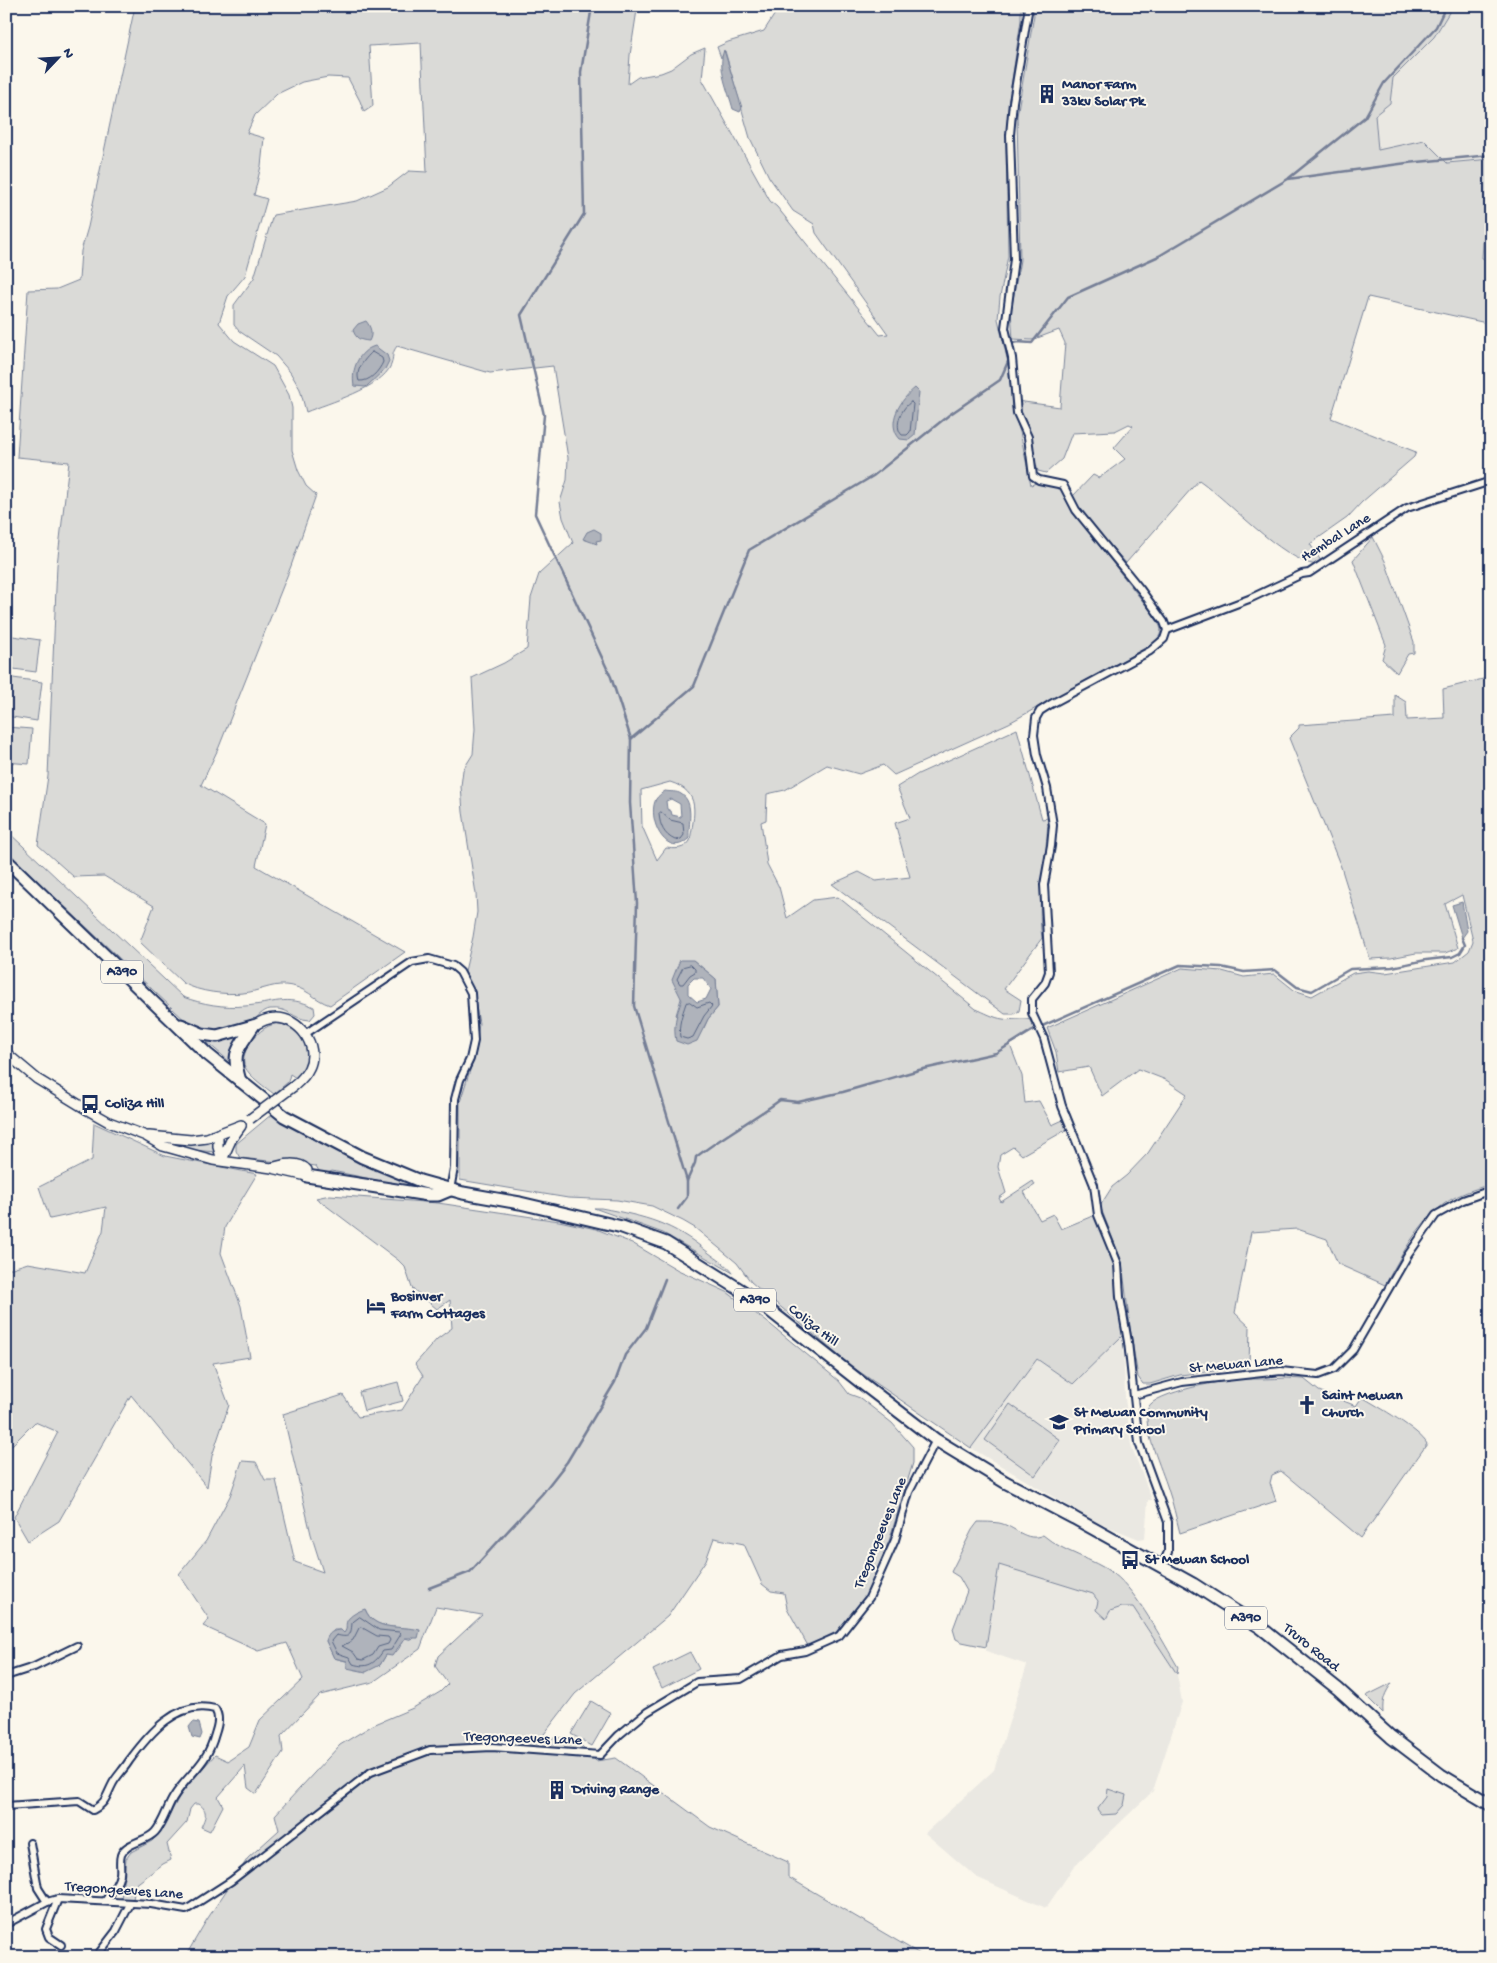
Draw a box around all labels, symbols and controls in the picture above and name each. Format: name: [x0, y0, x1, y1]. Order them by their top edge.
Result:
north arrow: [32, 32, 82, 82]
text: N: [58, 46, 77, 61]
place label: Manor Farm 33kv Solar Pk: [1061, 76, 1147, 111]
building icon: Manor Farm 33kv Solar Pk: [1036, 83, 1058, 105]
street label: Hembal Lane: [1298, 509, 1374, 566]
road number: A390: [101, 960, 143, 984]
bus stop icon: Coliza Hill: [79, 1093, 101, 1115]
place label: Coliza Hill: [104, 1095, 165, 1113]
place label: Bosinver Farm Cottages: [390, 1288, 486, 1323]
road number: A390: [734, 1288, 776, 1312]
hotel icon: Bosinver Farm Cottages: [365, 1295, 387, 1317]
street label: Coliza Hill: [784, 1301, 842, 1351]
street label: St Mewan Lane: [1188, 1352, 1284, 1378]
place label: Saint Mewan Church: [1321, 1387, 1403, 1422]
church icon: Saint Mewan Church: [1296, 1394, 1318, 1416]
place label: St Mewan Community Primary School: [1073, 1404, 1208, 1439]
school or university icon: St Mewan Community Primary School: [1048, 1411, 1070, 1433]
street label: Tregongeeves Lane: [850, 1474, 912, 1592]
bus stop icon: St Mewan School: [1119, 1549, 1141, 1571]
place label: St Mewan School: [1145, 1551, 1250, 1569]
road number: A390: [1225, 1606, 1267, 1630]
street label: Truro Road: [1278, 1619, 1344, 1677]
street label: Tregongeeves Lane: [463, 1728, 583, 1750]
building icon: Driving Range: [546, 1779, 568, 1801]
place label: Driving Range: [570, 1781, 660, 1799]
street label: Tregongeeves Lane: [63, 1878, 184, 1904]

